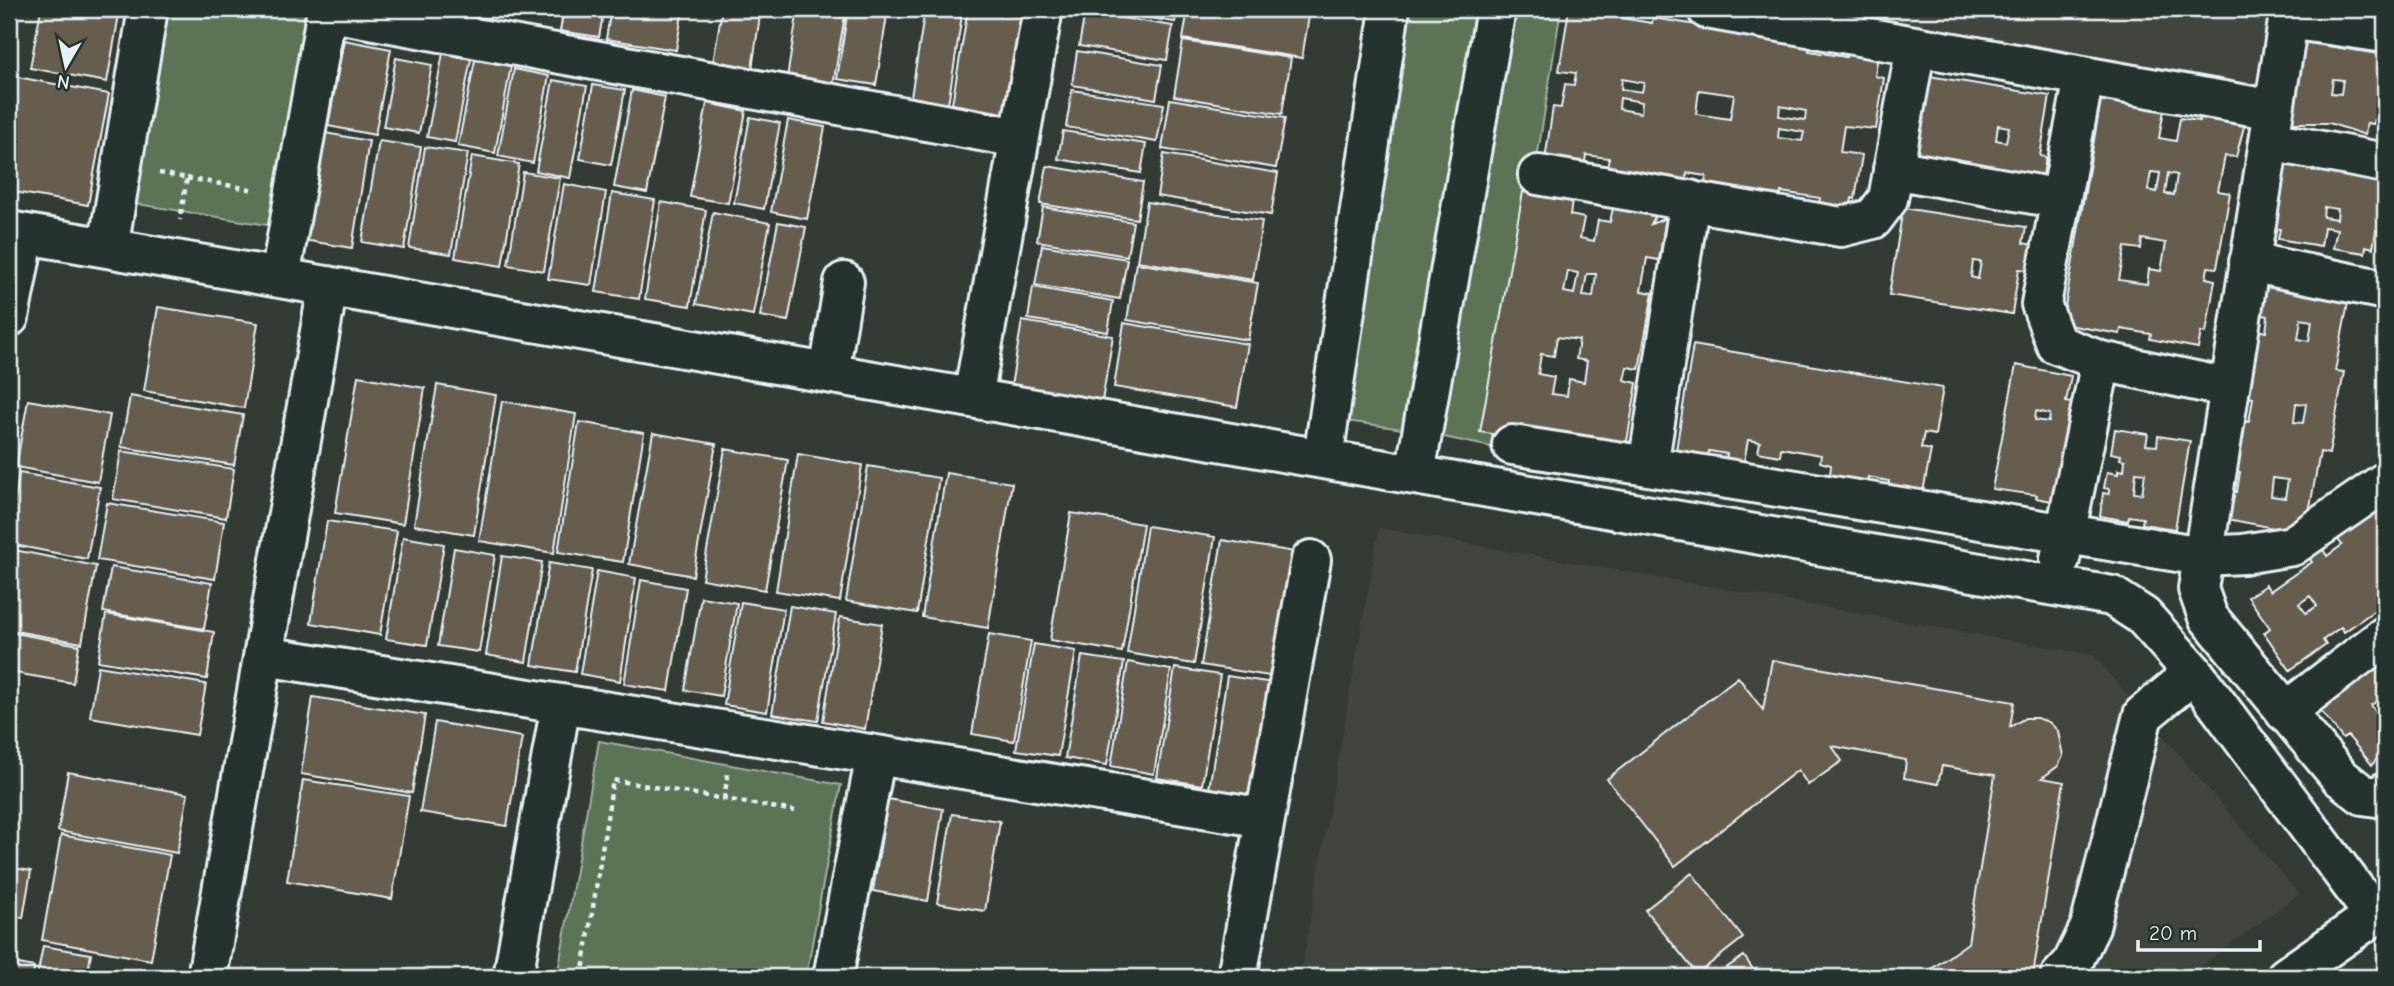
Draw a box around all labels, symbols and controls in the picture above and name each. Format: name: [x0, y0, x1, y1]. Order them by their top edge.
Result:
north arrow: [32, 32, 102, 102]
text: N: [56, 70, 71, 94]
scale bar: [2138, 909, 2261, 953]
text: 20 m: [2149, 921, 2197, 945]

